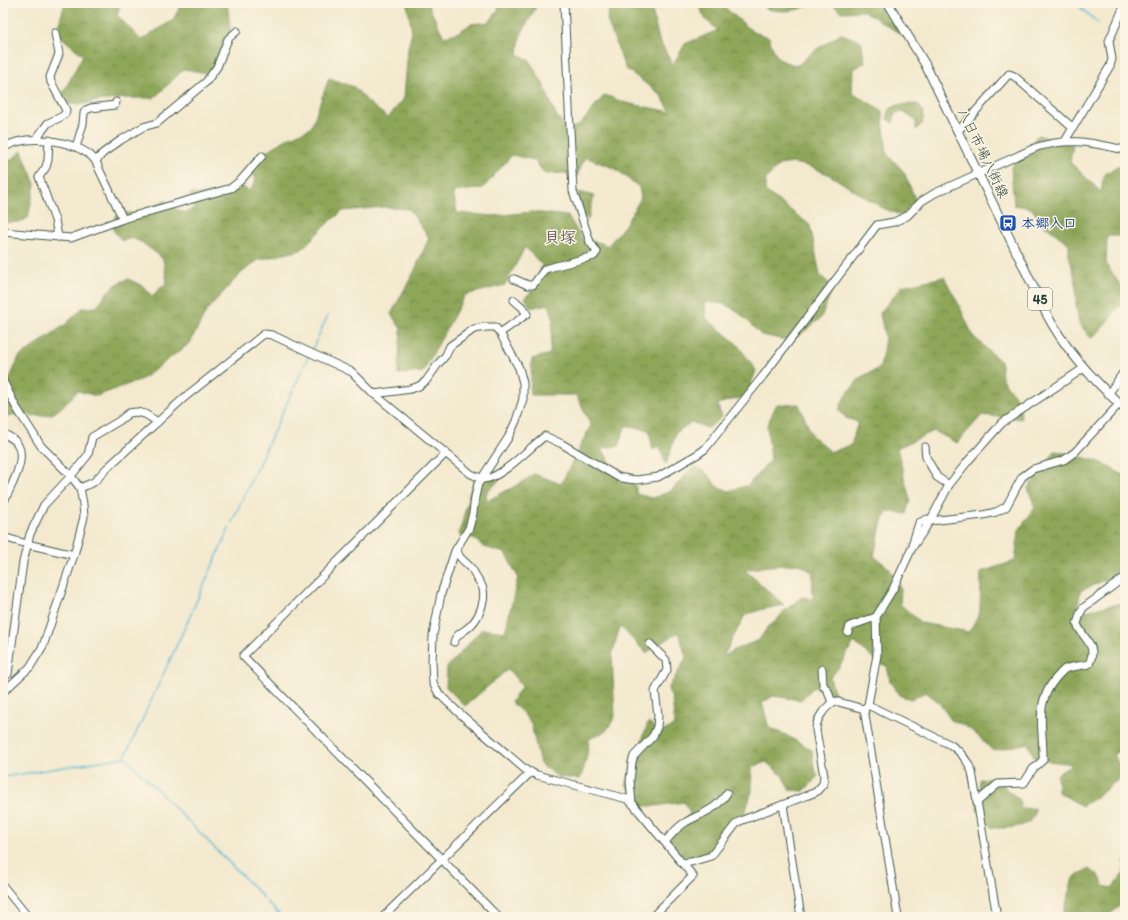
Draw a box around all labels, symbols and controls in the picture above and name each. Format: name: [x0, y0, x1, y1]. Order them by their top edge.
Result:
street label: 八日市場八街線: [954, 105, 1012, 201]
bus stop icon: 本郷入口: [998, 213, 1018, 233]
place label: 本郷入口: [1021, 215, 1077, 232]
district label: 貝塚: [544, 228, 576, 247]
road number: 45: [1028, 288, 1052, 310]

